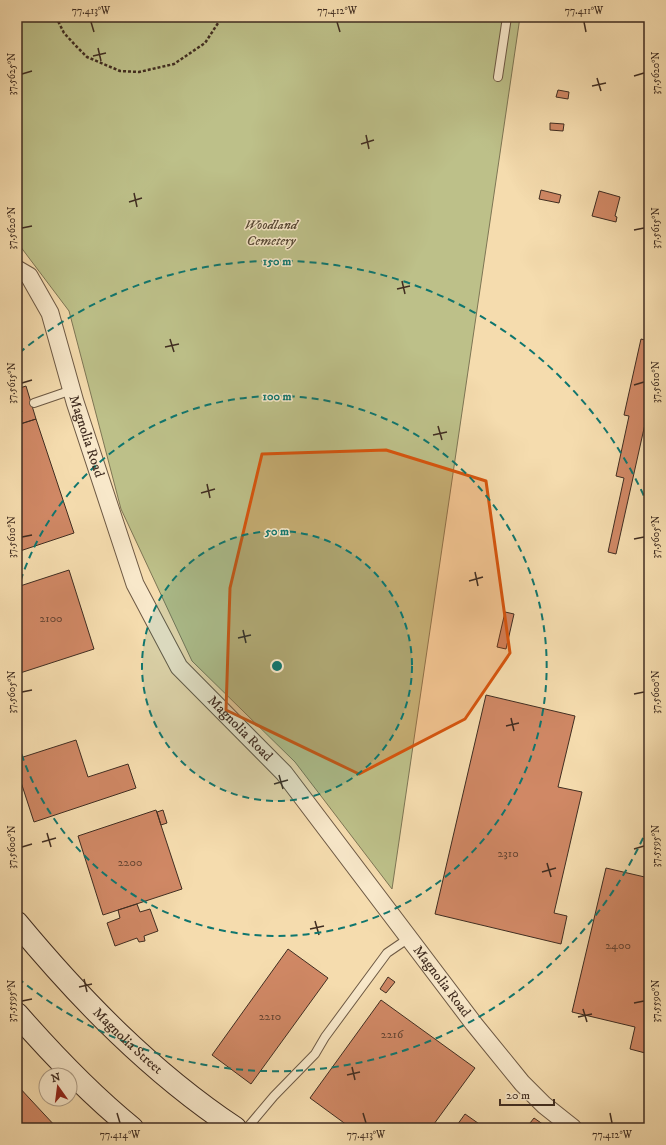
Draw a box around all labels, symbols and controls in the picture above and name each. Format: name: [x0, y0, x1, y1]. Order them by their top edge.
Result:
text: 77.413°W: [72, 5, 111, 17]
text: 77.412°W: [317, 5, 358, 17]
text: 77.411°W: [565, 5, 604, 17]
text: 37.5620°N: [650, 51, 662, 95]
text: 37.5625°N: [6, 53, 18, 95]
text: 37.5620°N: [6, 206, 18, 250]
text: 37.5615°N: [650, 207, 662, 249]
park label: Woodland Cemetery: [245, 216, 300, 250]
text: 150 m: [263, 254, 291, 269]
text: 37.5610°N: [650, 361, 662, 403]
text: 37.5615°N: [6, 362, 18, 404]
text: 100 m: [263, 389, 291, 404]
street label: Magnolia Road: [65, 393, 108, 480]
text: 37.5605°N: [650, 515, 662, 559]
text: 37.5610°N: [6, 516, 18, 558]
text: 50 m: [264, 524, 289, 539]
house number: 2100: [39, 611, 63, 626]
centre of rings: [270, 659, 284, 673]
text: 37.5605°N: [6, 670, 18, 714]
text: 37.5600°N: [650, 670, 662, 714]
street label: Magnolia Road: [203, 692, 276, 765]
text: 37.5600°N: [6, 825, 18, 869]
text: 37.5595°N: [650, 825, 662, 867]
house number: 2310: [497, 846, 519, 861]
house number: 2200: [118, 855, 142, 870]
house number: 2400: [605, 938, 631, 953]
street label: Magnolia Road: [409, 942, 475, 1021]
text: 37.5595°N: [6, 980, 18, 1022]
text: 37.5590°N: [650, 980, 662, 1022]
street label: Magnolia Street: [89, 1004, 167, 1079]
house number: 2210: [259, 1009, 281, 1024]
house number: 2216: [381, 1027, 404, 1042]
north arrow: [38, 1067, 78, 1107]
text: N: [50, 1070, 62, 1086]
scale bar: [500, 1081, 554, 1107]
text: 20 m: [506, 1088, 530, 1103]
text: 77.414°W: [100, 1129, 141, 1141]
text: 77.413°W: [347, 1129, 386, 1141]
text: 77.412°W: [592, 1129, 633, 1141]

